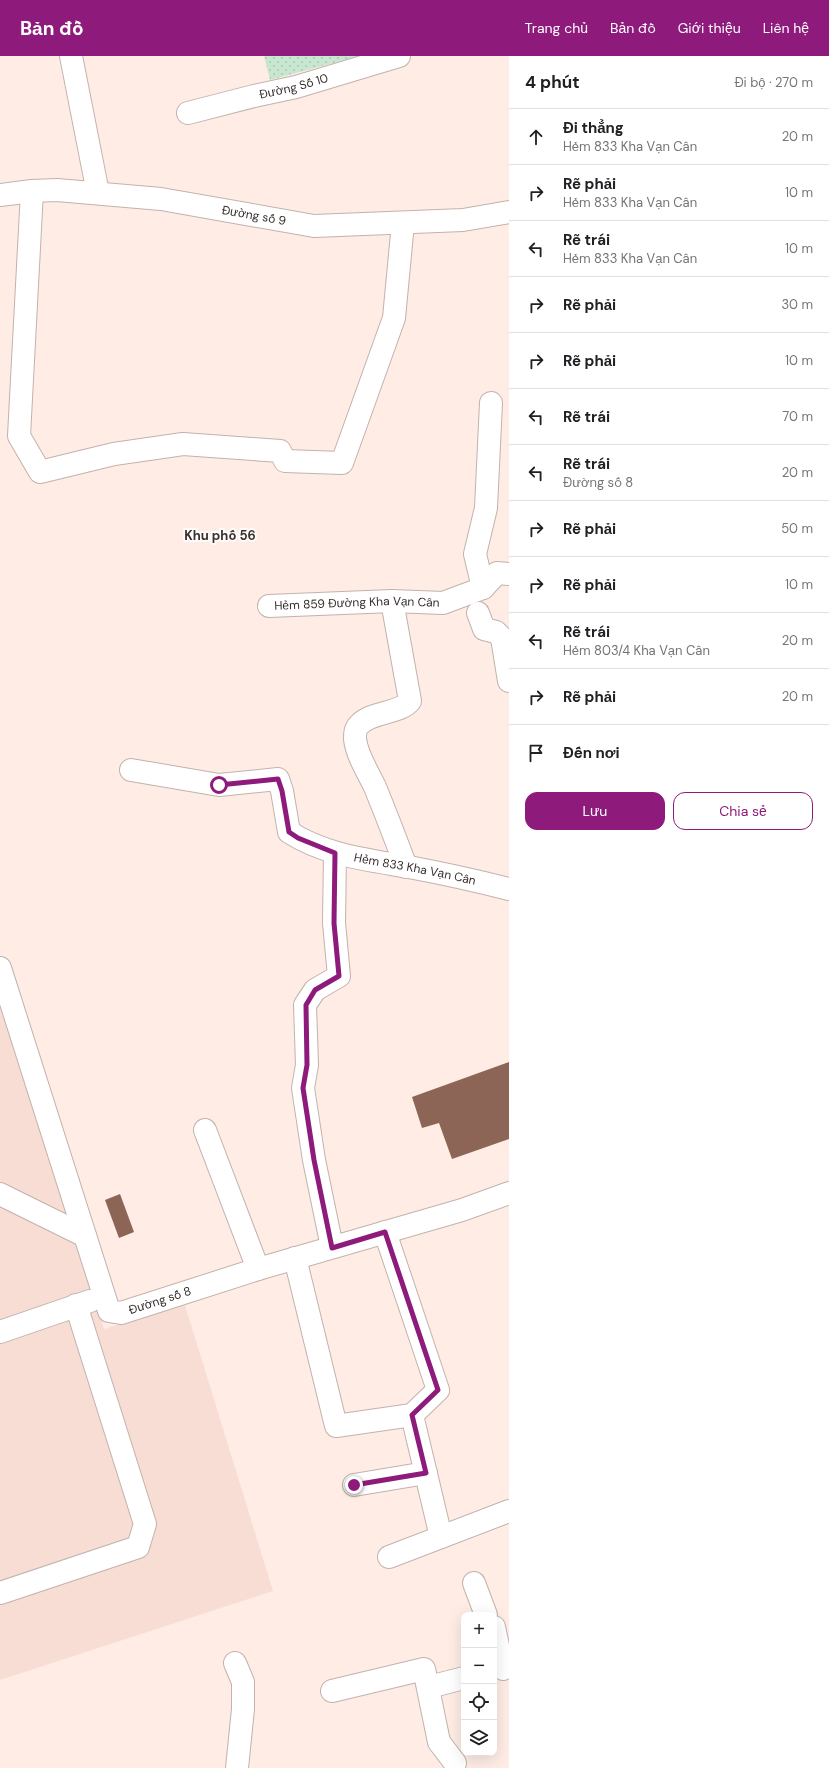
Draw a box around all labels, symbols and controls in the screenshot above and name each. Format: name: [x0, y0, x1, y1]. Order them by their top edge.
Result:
text: Bản đồ: [20, 16, 83, 41]
text: Trang chủ: [525, 19, 588, 37]
text: Bản đồ: [610, 19, 656, 37]
text: Giới thiệu: [678, 19, 741, 37]
text: Liên hệ: [763, 19, 809, 37]
street label: Đường Số 10: [258, 70, 330, 103]
text: 4 phút: [525, 71, 580, 93]
text: Đi bộ · 270 m: [734, 74, 813, 91]
text: Đi thẳng: [563, 118, 624, 138]
icon: ahead: [525, 126, 547, 148]
text: 20 m: [782, 128, 813, 145]
text: Hẻm 833 Kha Vạn Cân: [563, 138, 697, 155]
text: Rẽ phải: [563, 174, 616, 194]
icon: right: [525, 182, 547, 204]
text: 10 m: [785, 184, 813, 201]
text: Hẻm 833 Kha Vạn Cân: [563, 194, 697, 211]
street label: Đường số 9: [220, 202, 287, 229]
text: Rẽ trái: [563, 230, 610, 250]
icon: left: [525, 238, 547, 260]
text: 10 m: [785, 240, 813, 257]
text: Hẻm 833 Kha Vạn Cân: [563, 250, 697, 267]
icon: right: [525, 294, 547, 316]
text: Rẽ phải: [563, 295, 616, 315]
text: 30 m: [781, 296, 813, 313]
icon: right: [525, 350, 547, 372]
text: Rẽ phải: [563, 351, 616, 371]
text: 10 m: [785, 352, 813, 369]
icon: left: [525, 406, 547, 428]
text: Rẽ trái: [563, 407, 610, 427]
text: 70 m: [782, 408, 813, 425]
text: Rẽ trái: [563, 454, 610, 474]
icon: left: [525, 462, 547, 484]
text: 20 m: [782, 464, 813, 481]
text: Đường số 8: [563, 474, 633, 491]
icon: right: [525, 518, 547, 540]
text: Rẽ phải: [563, 519, 616, 539]
text: 50 m: [781, 520, 813, 537]
district label: Khu phố 56: [184, 527, 256, 544]
icon: right: [525, 574, 547, 596]
text: Rẽ phải: [563, 575, 616, 595]
text: 10 m: [785, 576, 813, 593]
street label: Hẻm 859 Đường Kha Vạn Cân: [274, 593, 440, 614]
text: Rẽ trái: [563, 622, 610, 642]
icon: left: [525, 630, 547, 652]
text: 20 m: [782, 632, 813, 649]
text: Hẻm 803/4 Kha Vạn Cân: [563, 642, 710, 659]
icon: right: [525, 686, 547, 708]
text: Rẽ phải: [563, 687, 616, 707]
text: 20 m: [782, 688, 813, 705]
icon: arrive: [525, 742, 547, 764]
text: Đến nơi: [563, 743, 620, 763]
route start: [210, 776, 228, 794]
button: Lưu: [525, 792, 665, 830]
button: Chia sẻ: [673, 792, 813, 830]
street label: Hẻm 833 Kha Vạn Cân: [352, 849, 478, 889]
street label: Đường số 8: [127, 1283, 193, 1318]
route end: [345, 1476, 363, 1494]
map controls: [461, 1612, 497, 1756]
button: +: [461, 1612, 497, 1648]
button: −: [461, 1648, 497, 1684]
button: locate: [461, 1684, 497, 1720]
button: layers: [461, 1720, 497, 1756]

